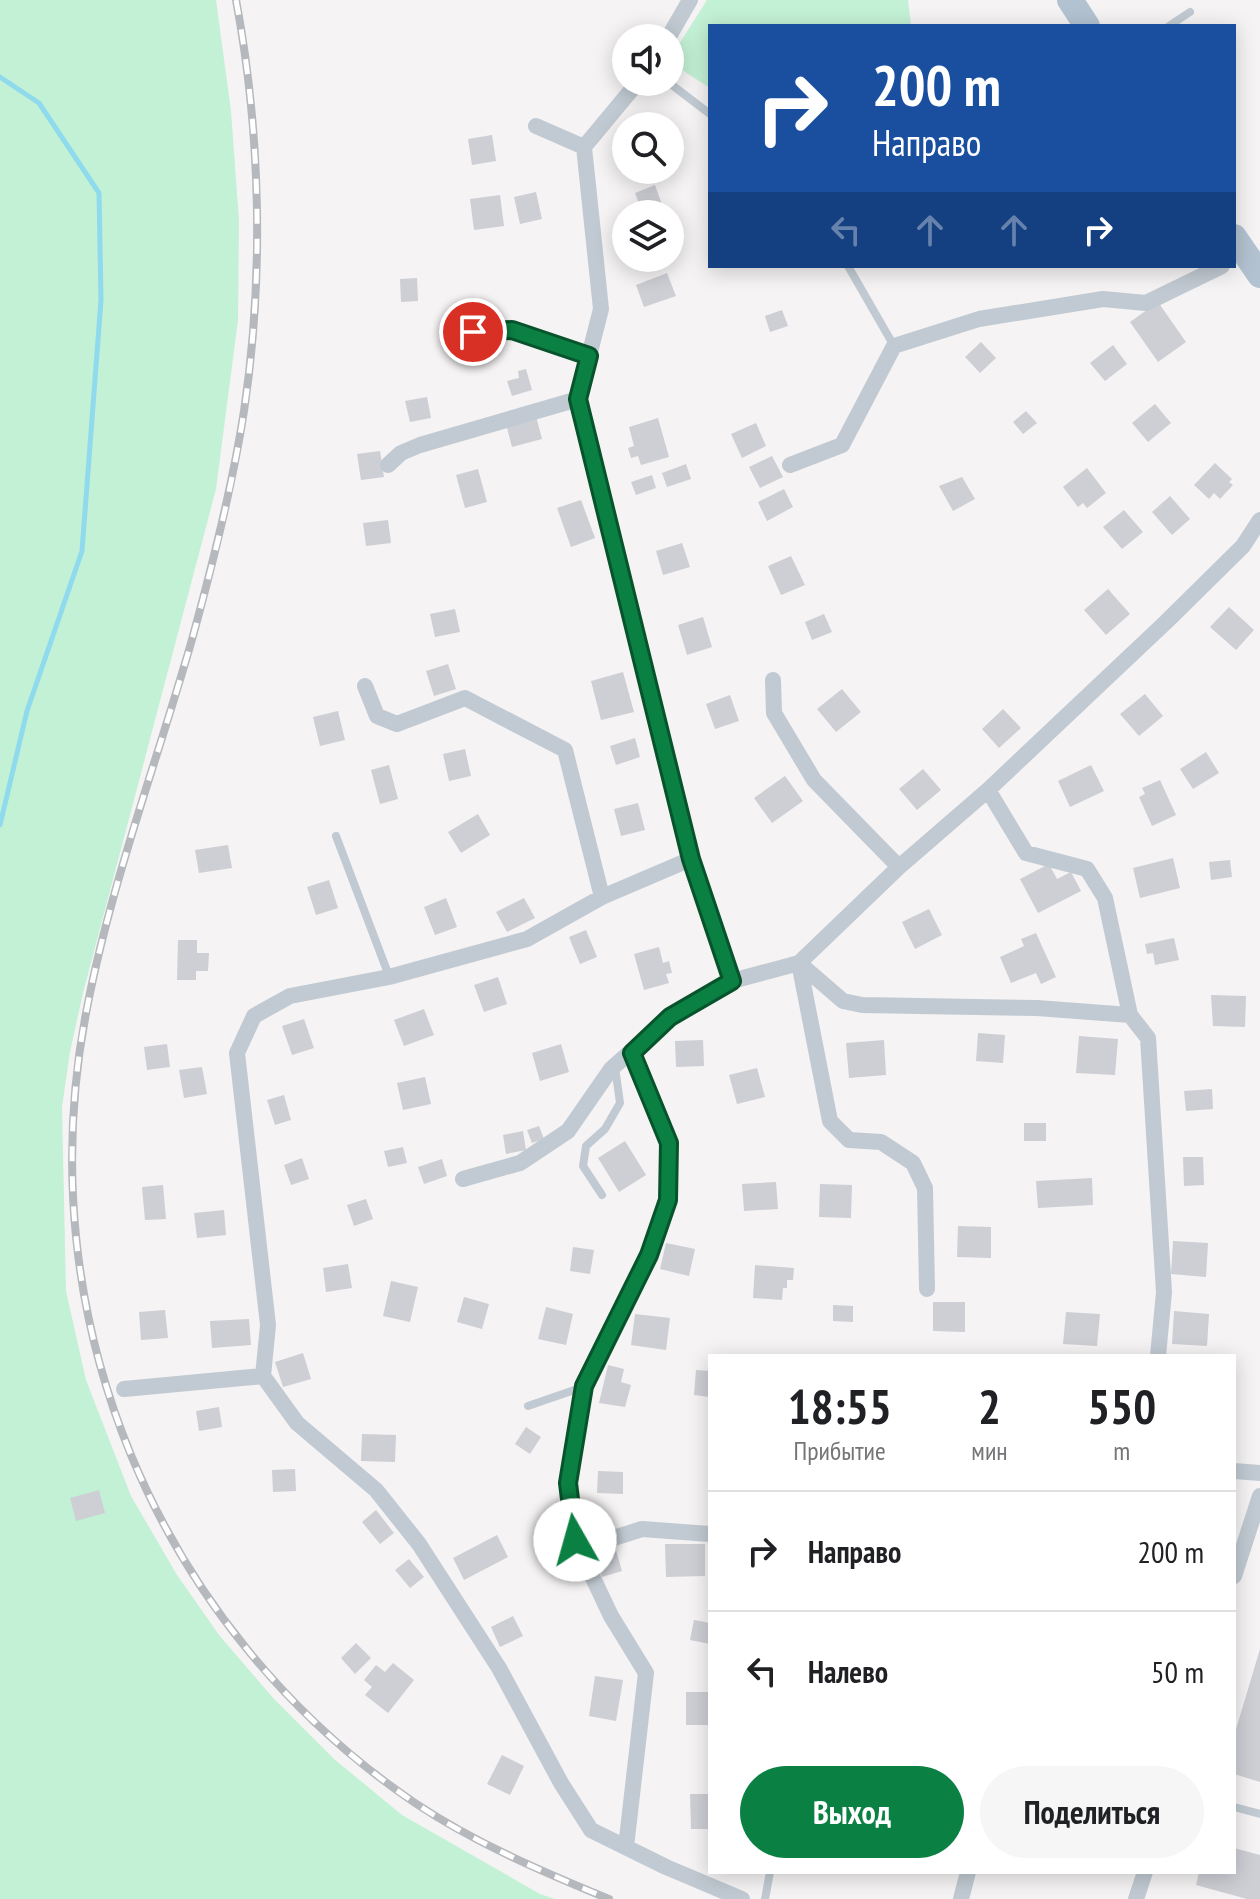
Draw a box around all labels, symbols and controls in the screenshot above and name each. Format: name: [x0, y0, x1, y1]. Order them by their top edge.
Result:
map controls: [612, 24, 684, 272]
button: sound: [612, 24, 684, 96]
text: 200 m: [872, 49, 1001, 121]
icon: right: [740, 56, 844, 160]
button: search: [612, 112, 684, 184]
text: Направо: [872, 119, 981, 166]
button: layers: [612, 200, 684, 272]
icon: left: [824, 208, 868, 252]
icon: ahead: [908, 208, 952, 252]
icon: ahead: [992, 208, 1036, 252]
icon: right: [1076, 208, 1120, 252]
pin: [439, 298, 507, 366]
icon: arrive: [451, 310, 495, 354]
text: 18:55: [788, 1375, 892, 1437]
text: 2: [978, 1375, 1001, 1437]
text: 550: [1087, 1375, 1156, 1437]
text: Прибытие: [794, 1434, 886, 1467]
text: мин: [971, 1434, 1008, 1467]
text: m: [1113, 1434, 1130, 1467]
position arrow: [533, 1498, 617, 1582]
icon: right: [740, 1529, 784, 1573]
text: Направо: [808, 1532, 901, 1571]
text: 200 m: [1138, 1532, 1204, 1571]
icon: left: [740, 1649, 784, 1693]
text: Налево: [808, 1652, 888, 1691]
text: 50 m: [1151, 1652, 1204, 1691]
button: Выход: [740, 1766, 964, 1858]
button: Поделиться: [980, 1766, 1204, 1858]

